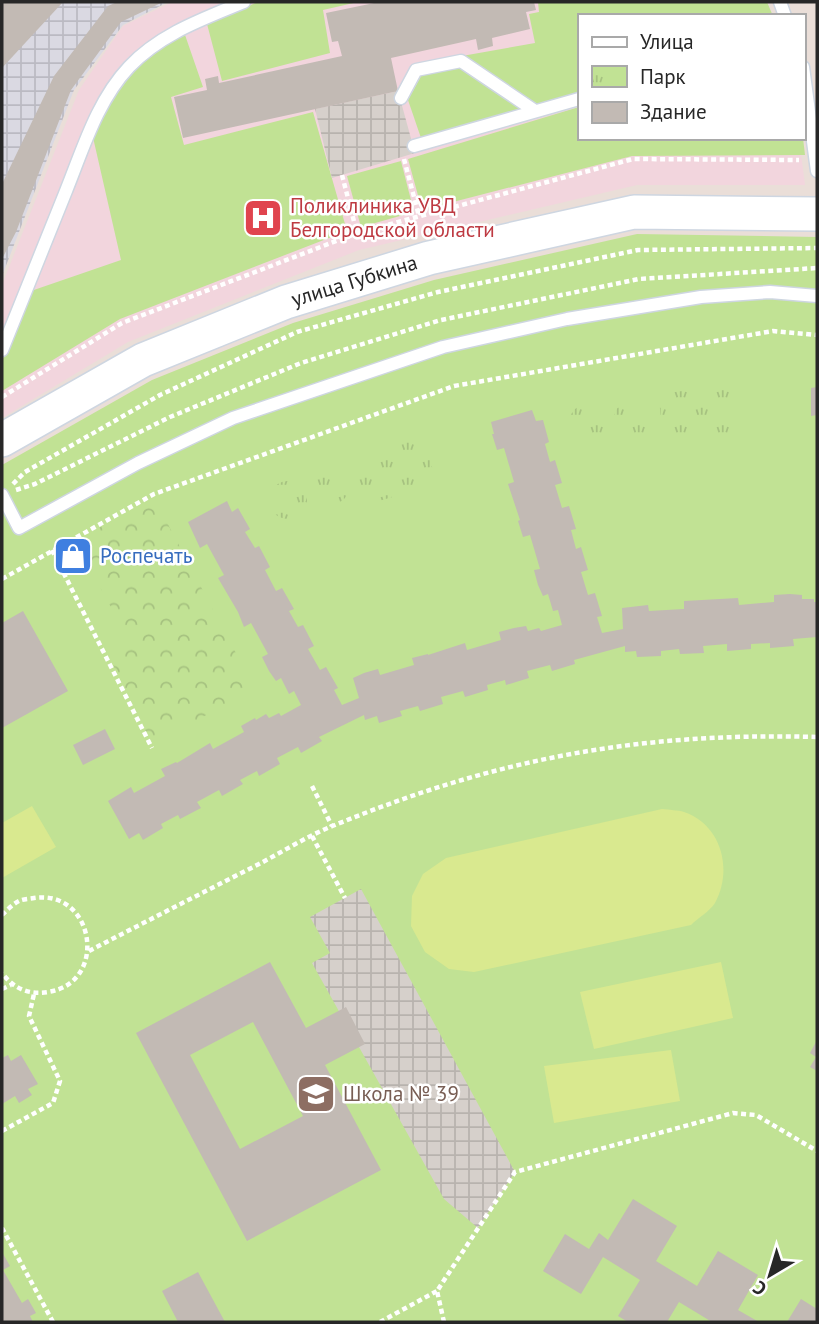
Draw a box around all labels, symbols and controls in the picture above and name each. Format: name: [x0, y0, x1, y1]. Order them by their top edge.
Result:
legend: [578, 14, 805, 140]
text: Улица: [640, 28, 694, 55]
text: Парк: [640, 63, 686, 90]
text: Здание: [640, 98, 707, 125]
place label: Поликлиника УВД Белгородской области: [290, 192, 495, 243]
hospital icon: Поликлиника УВД Белгородской области: [242, 197, 284, 239]
street label: улица Губкина: [288, 248, 421, 313]
shop icon: Роспечать: [52, 535, 94, 577]
place label: Роспечать: [100, 542, 193, 569]
school or university icon: Школа № 39: [295, 1073, 337, 1115]
place label: Школа № 39: [343, 1080, 459, 1107]
north arrow: [735, 1240, 805, 1310]
text: С: [748, 1275, 771, 1301]

